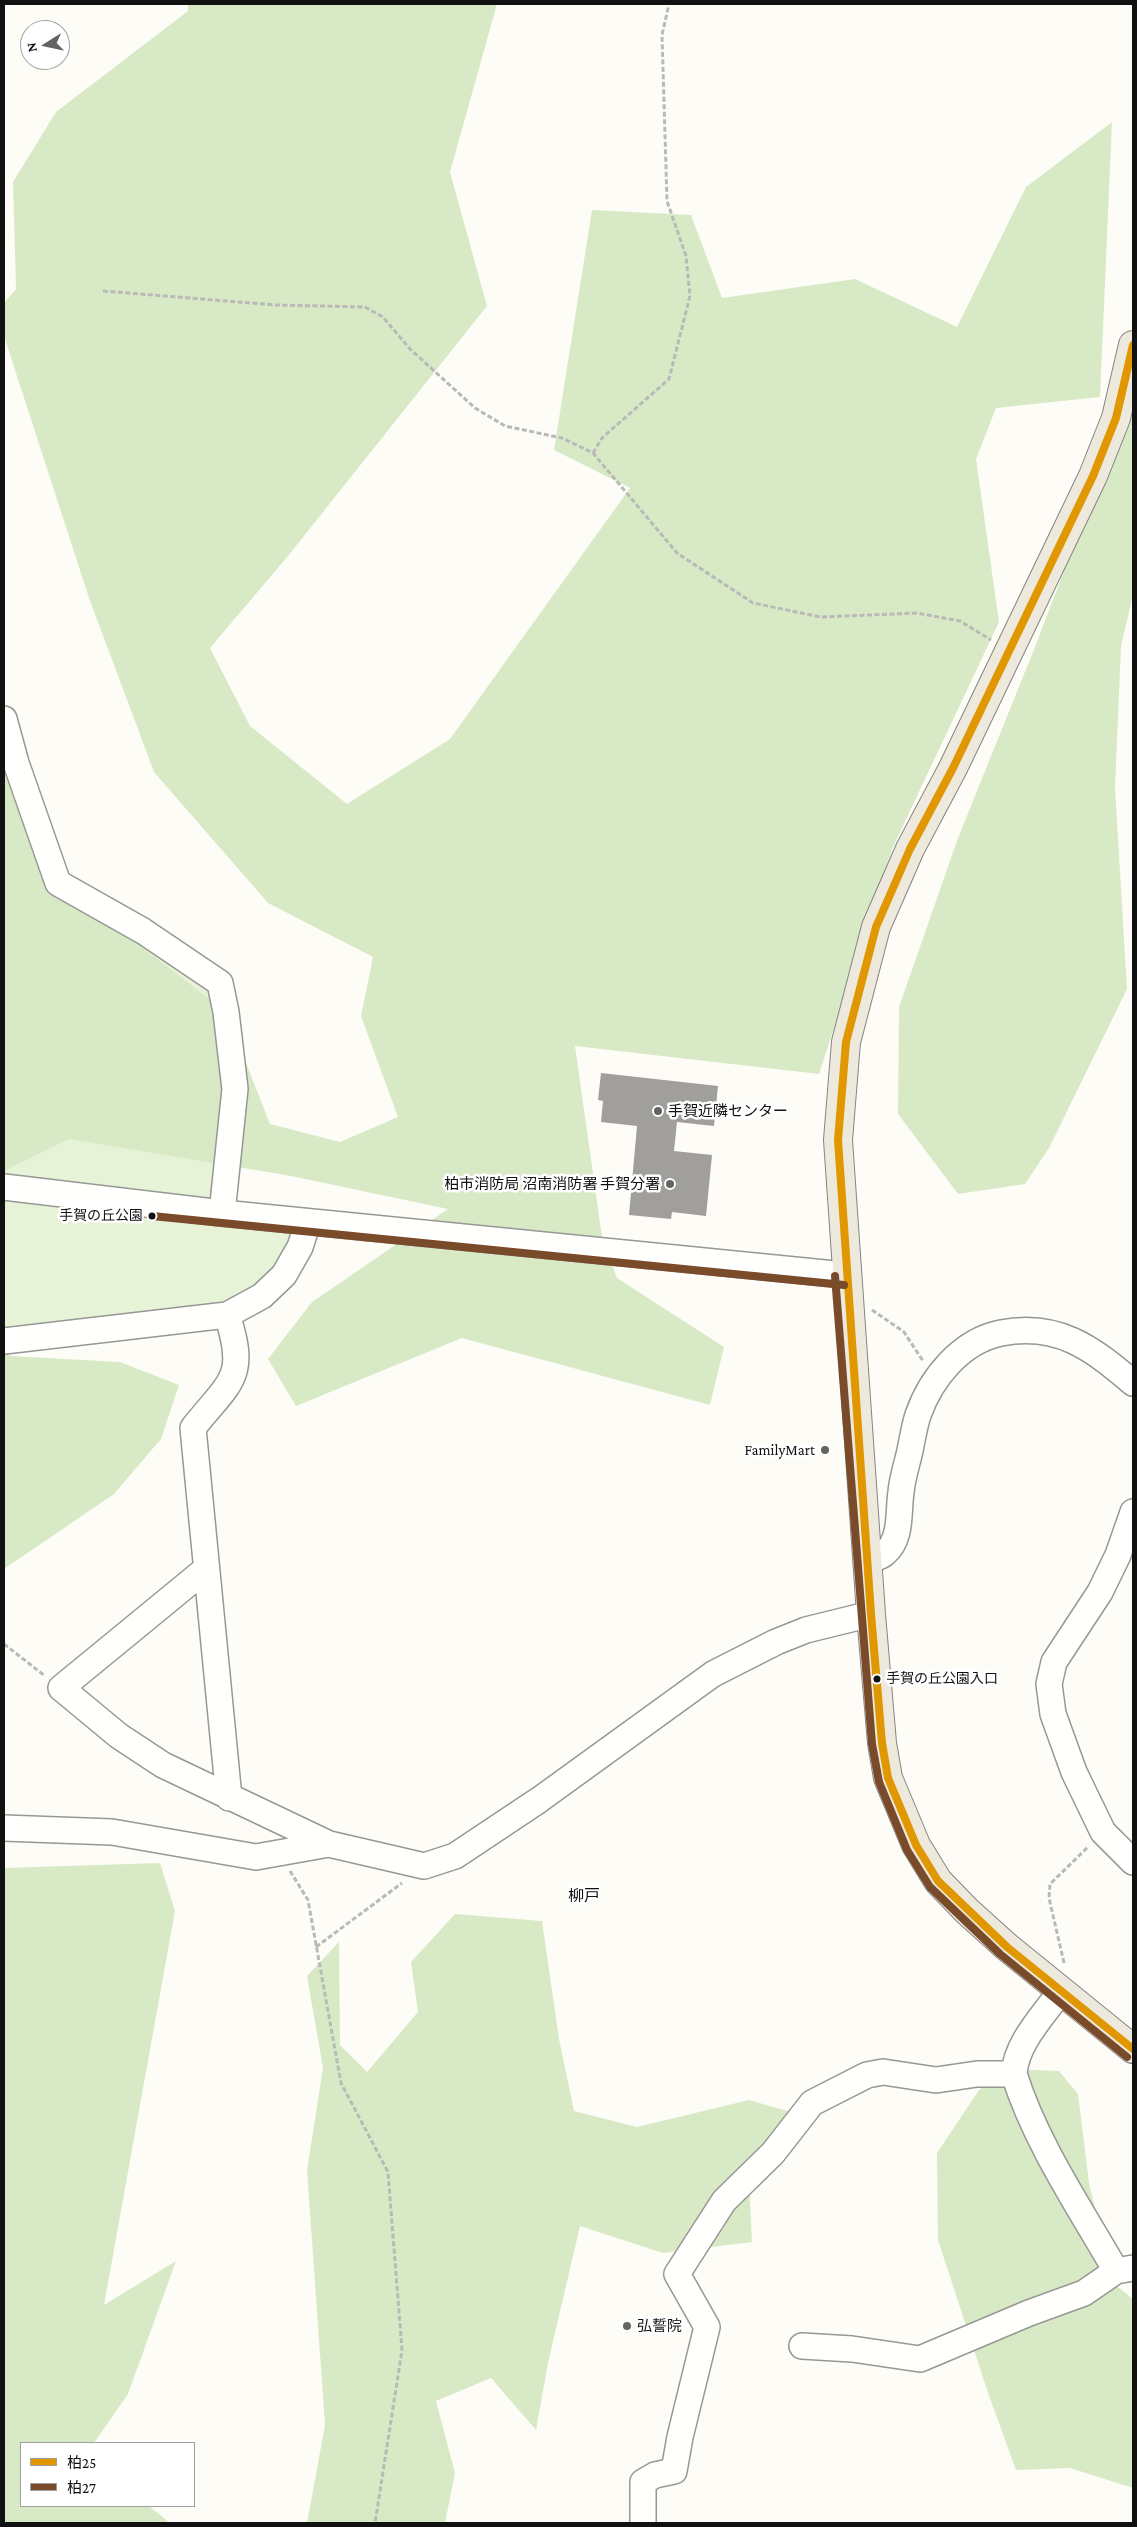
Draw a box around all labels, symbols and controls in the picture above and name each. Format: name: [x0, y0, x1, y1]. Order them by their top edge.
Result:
north arrow: [20, 20, 70, 70]
text: N: [23, 41, 40, 54]
place label: 手賀近隣センター: [668, 1102, 788, 1120]
marker: 手賀近隣センター: [652, 1105, 664, 1117]
place label: 柏市消防局 沼南消防署 手賀分署: [444, 1175, 660, 1193]
marker: 柏市消防局 沼南消防署 手賀分署: [664, 1178, 676, 1190]
place label: 手賀の丘公園: [59, 1208, 143, 1224]
marker: 手賀の丘公園: [147, 1211, 157, 1221]
place label: FamilyMart: [744, 1441, 815, 1459]
marker: FamilyMart: [819, 1444, 831, 1456]
place label: 手賀の丘公園入口: [886, 1671, 998, 1687]
marker: 手賀の丘公園入口: [872, 1674, 882, 1684]
district label: 柳戸: [568, 1886, 600, 1906]
place label: 弘誓院: [637, 2317, 682, 2335]
marker: 弘誓院: [621, 2320, 633, 2332]
legend: [20, 2442, 195, 2507]
text: 柏25: [67, 2455, 96, 2471]
text: 柏27: [67, 2480, 96, 2496]

